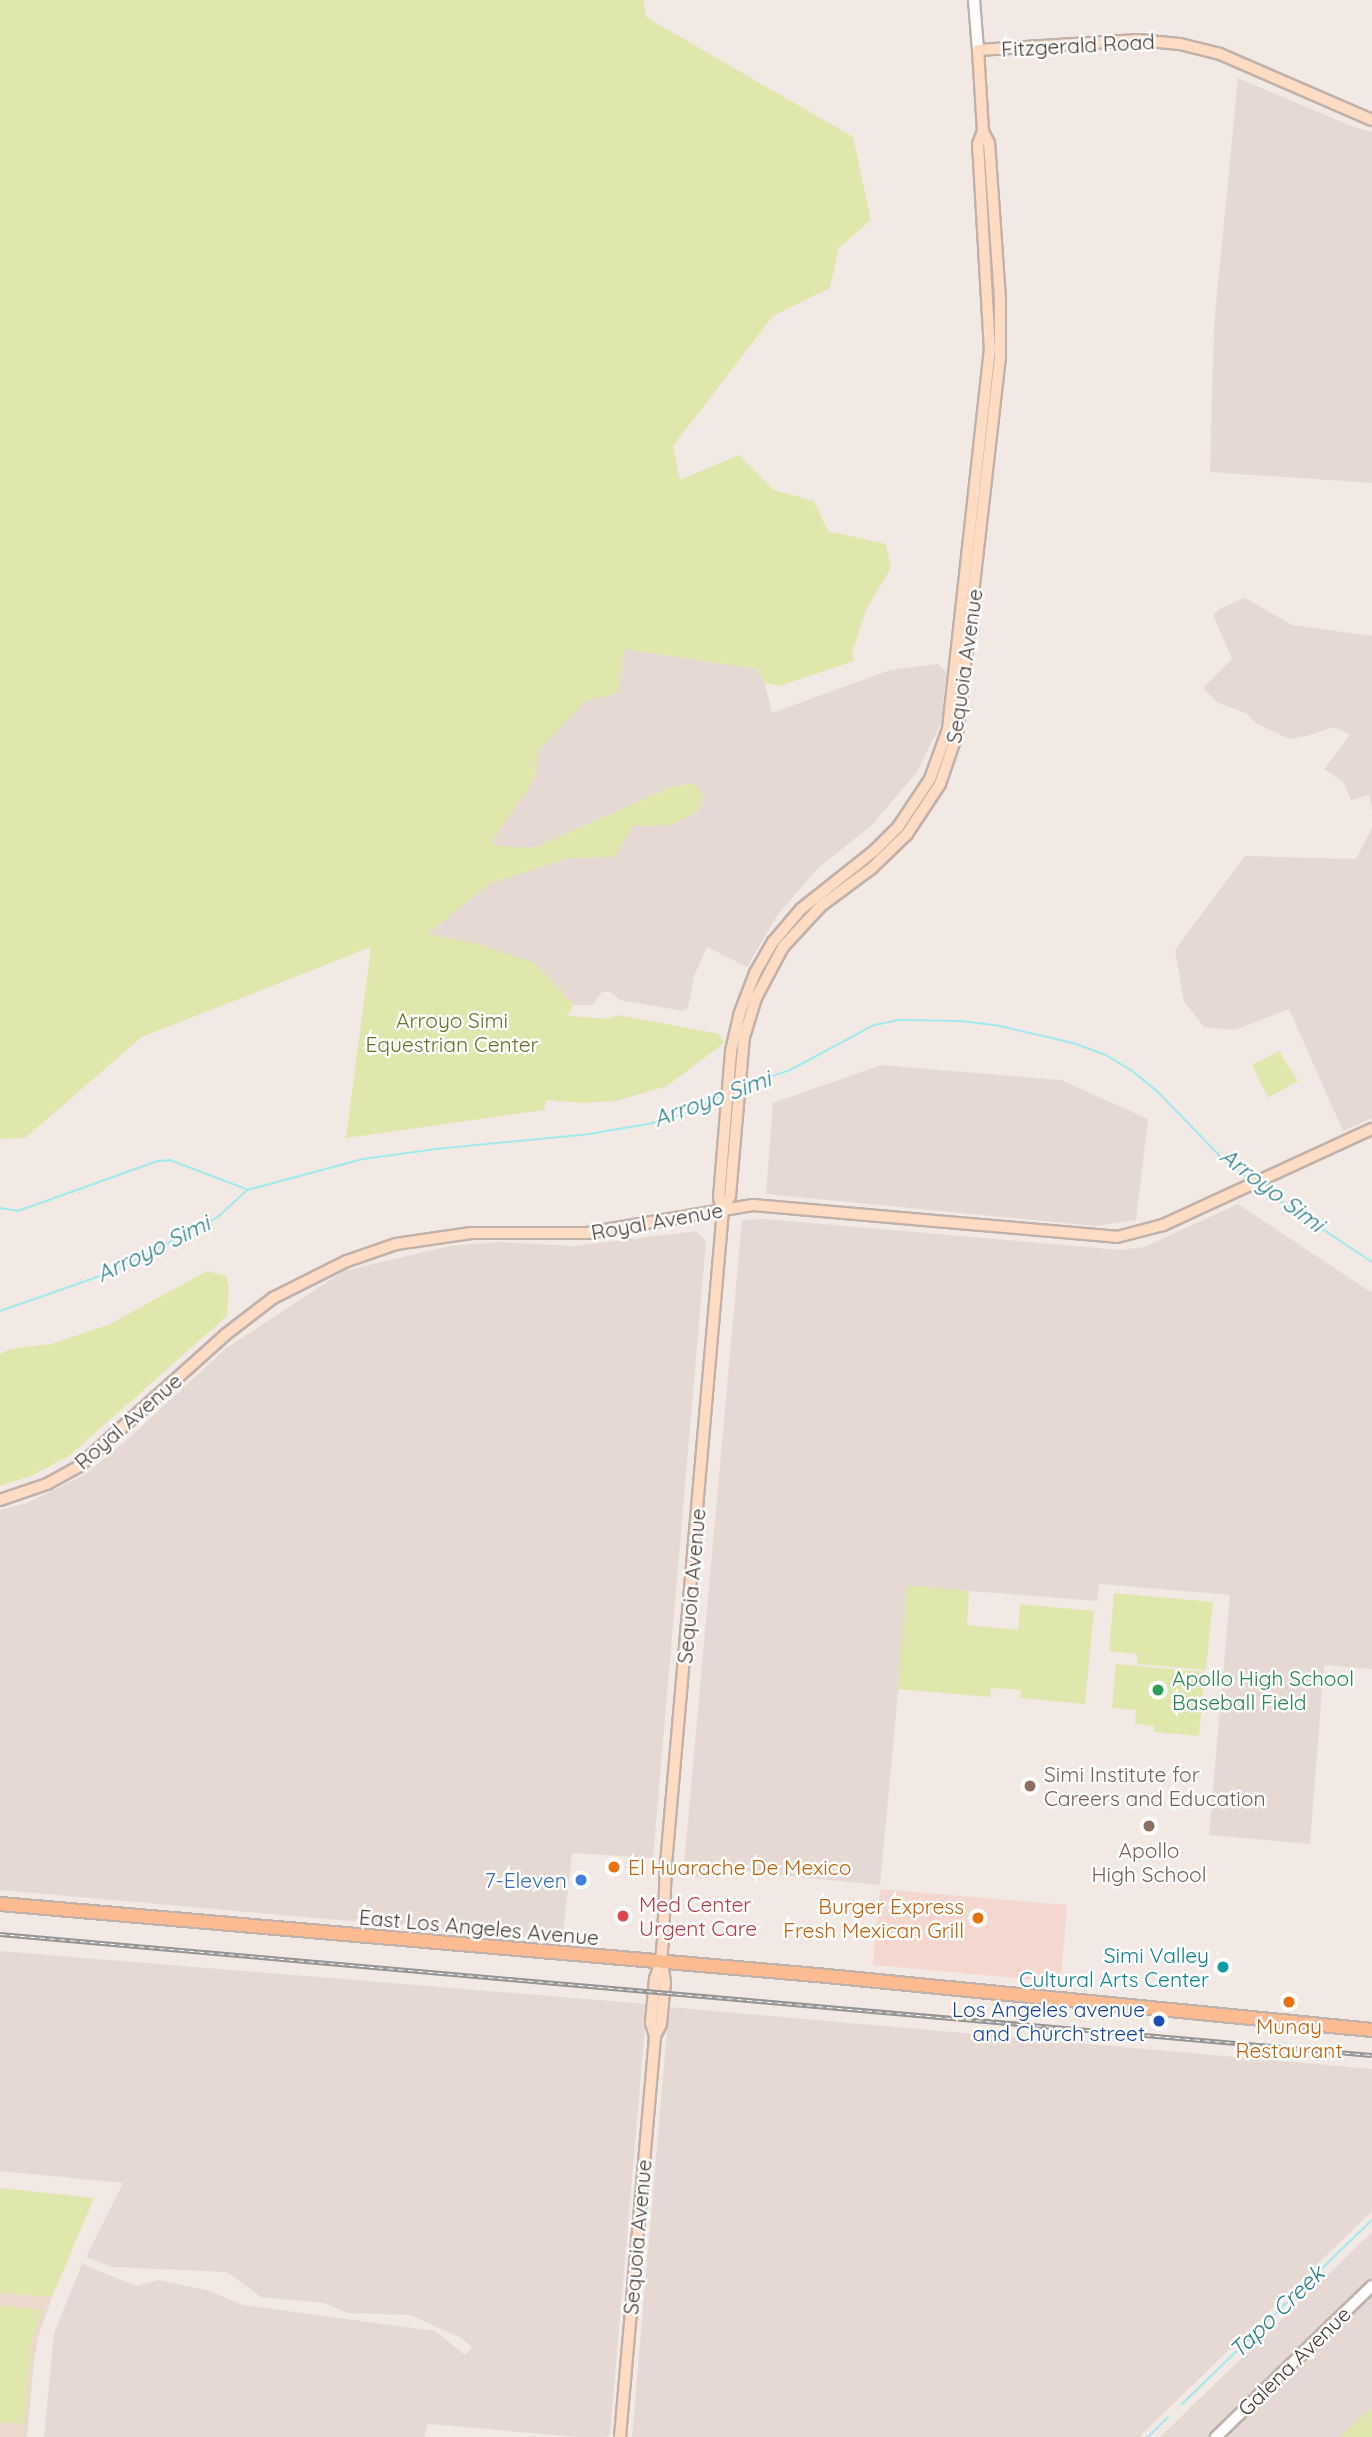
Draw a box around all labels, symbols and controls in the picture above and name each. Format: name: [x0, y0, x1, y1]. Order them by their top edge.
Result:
street label: Fitzgerald Road: [1001, 28, 1155, 62]
street label: Sequoia Avenue: [941, 587, 987, 745]
park label: Arroyo Simi Equestrian Center: [365, 1007, 539, 1057]
water label: Arroyo Simi: [650, 1065, 774, 1133]
water label: Arroyo Simi: [1215, 1142, 1329, 1238]
street label: Royal Avenue: [589, 1197, 725, 1245]
water label: Arroyo Simi: [92, 1210, 214, 1288]
street label: Royal Avenue: [69, 1368, 187, 1474]
street label: Sequoia Avenue: [672, 1507, 710, 1665]
place label: Apollo High School Baseball Field: [1172, 1665, 1354, 1715]
marker: Apollo High School Baseball Field: [1150, 1682, 1166, 1698]
place label: Simi Institute for Careers and Education: [1044, 1761, 1266, 1811]
marker: Simi Institute for Careers and Education: [1022, 1778, 1038, 1794]
marker: Apollo High School: [1141, 1818, 1157, 1834]
place label: Apollo High School: [1091, 1837, 1207, 1887]
place label: El Huarache De Mexico: [628, 1854, 851, 1880]
marker: El Huarache De Mexico: [606, 1859, 622, 1875]
place label: 7-Eleven: [485, 1867, 567, 1893]
marker: 7-Eleven: [573, 1872, 589, 1888]
place label: Med Center Urgent Care: [639, 1891, 757, 1941]
place label: Burger Express Fresh Mexican Grill: [783, 1893, 964, 1943]
street label: East Los Angeles Avenue: [358, 1904, 600, 1950]
marker: Med Center Urgent Care: [613, 1906, 633, 1926]
marker: Burger Express Fresh Mexican Grill: [970, 1910, 986, 1926]
place label: Simi Valley Cultural Arts Center: [1019, 1942, 1209, 1992]
marker: Simi Valley Cultural Arts Center: [1215, 1959, 1231, 1975]
marker: Munay Restaurant: [1281, 1994, 1297, 2010]
place label: Los Angeles avenue and Church street: [952, 1996, 1145, 2046]
marker: Los Angeles avenue and Church street: [1151, 2013, 1167, 2029]
place label: Munay Restaurant: [1235, 2013, 1343, 2063]
street label: Sequoia Avenue: [618, 2158, 656, 2316]
water label: Tapo Creek: [1224, 2260, 1330, 2364]
street label: Galena Avenue: [1233, 2301, 1355, 2421]

